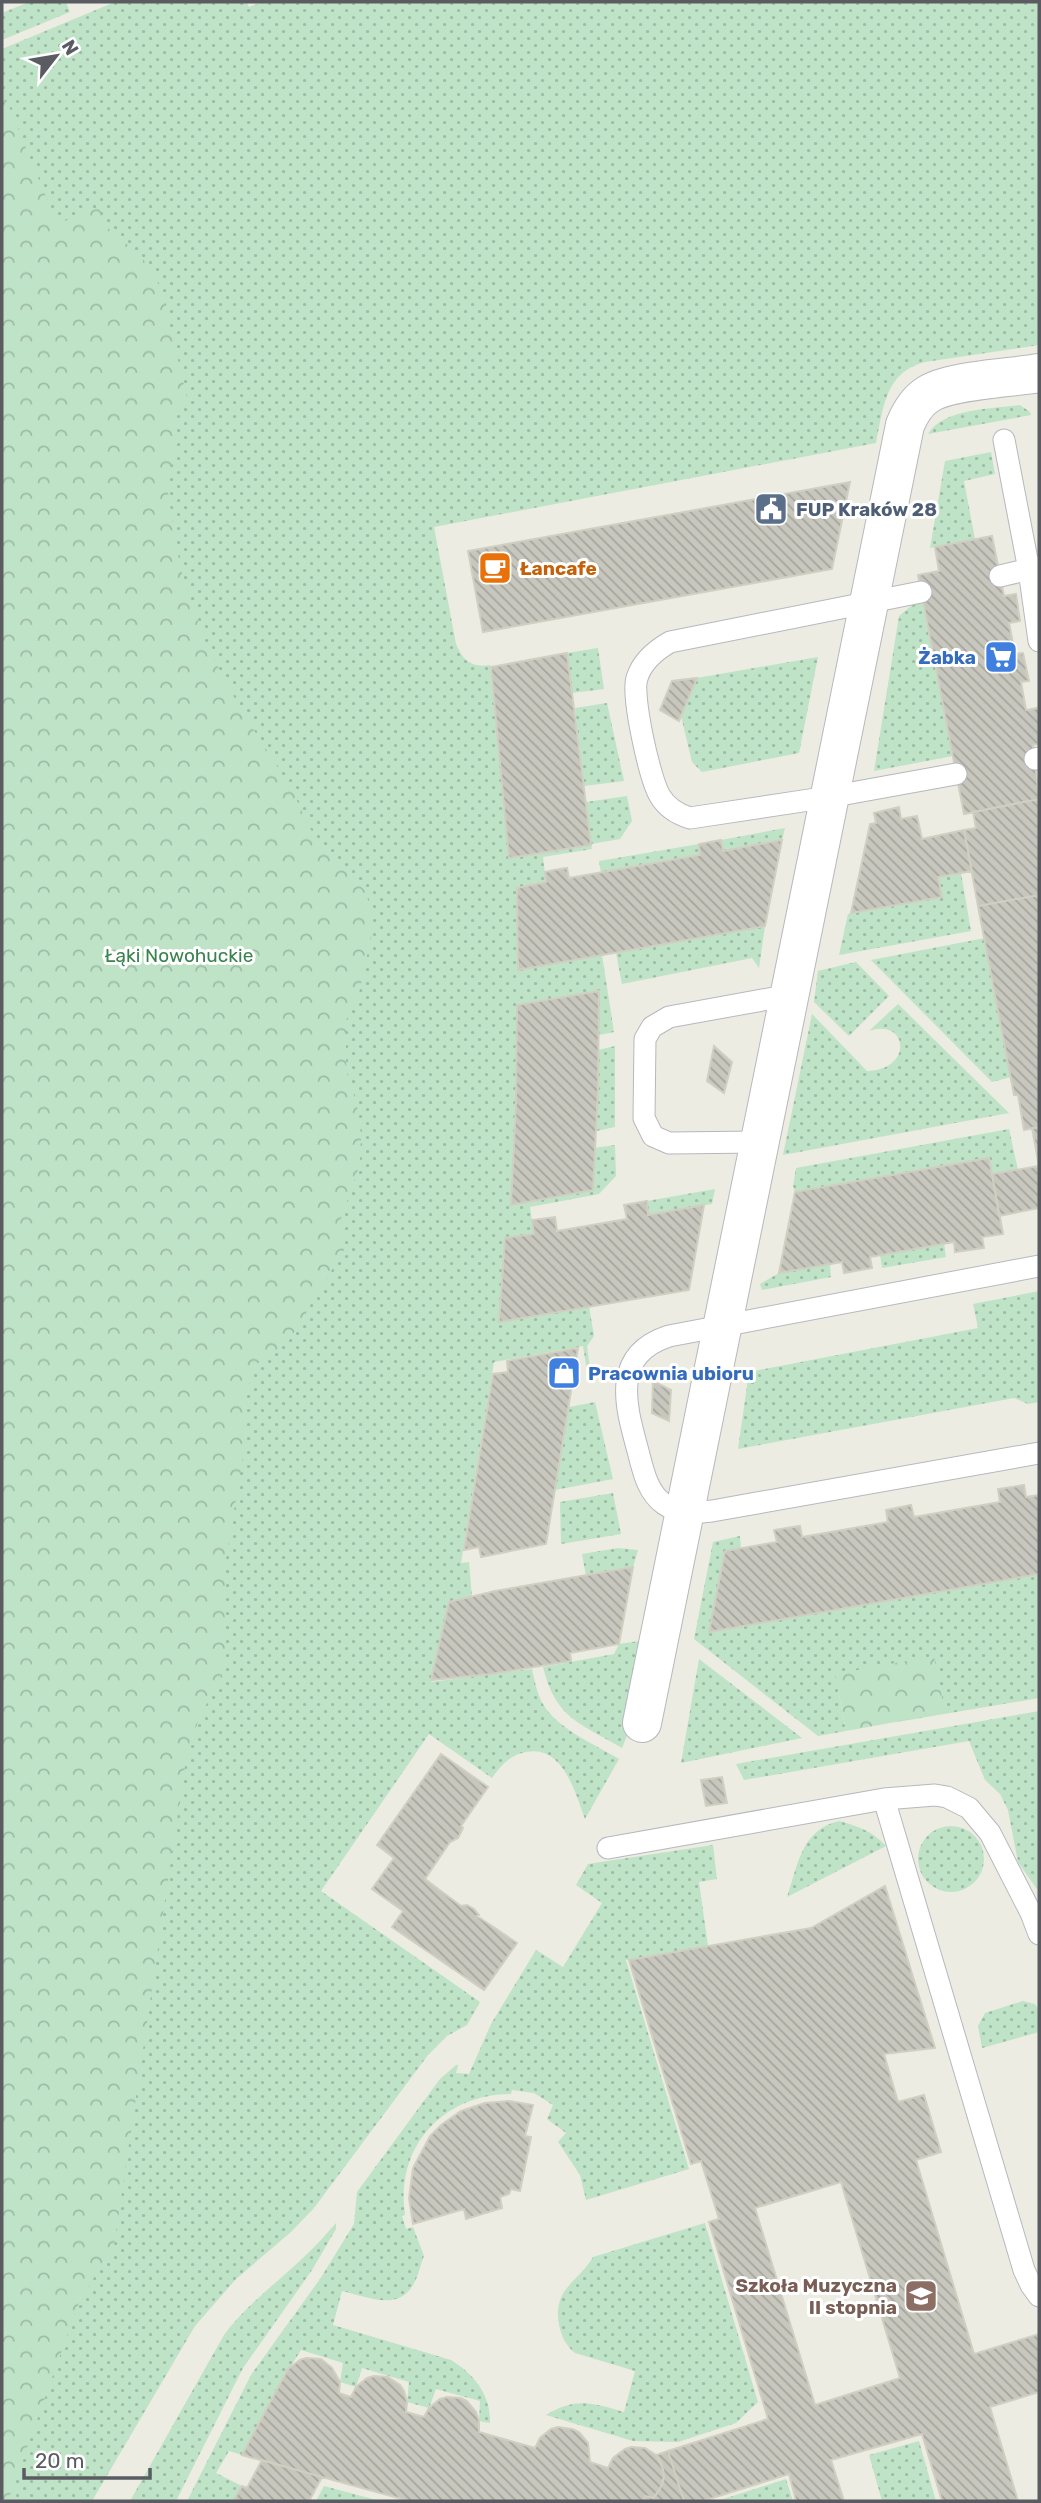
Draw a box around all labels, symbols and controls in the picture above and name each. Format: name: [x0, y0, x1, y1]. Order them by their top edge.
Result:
north arrow: [21, 21, 91, 91]
text: N: [57, 36, 84, 59]
public building icon: FUP Kraków 28: [752, 490, 790, 528]
place label: FUP Kraków 28: [796, 498, 937, 521]
cafe icon: Łancafe: [476, 549, 514, 587]
place label: Łancafe: [520, 557, 597, 580]
supermarket icon: Żabka: [982, 638, 1020, 676]
place label: Żabka: [918, 646, 976, 669]
park label: Łąki Nowohuckie: [105, 944, 253, 967]
shop icon: Pracownia ubioru: [545, 1354, 583, 1392]
place label: Pracownia ubioru: [588, 1362, 754, 1385]
place label: Szkoła Muzyczna II stopnia: [735, 2274, 897, 2319]
school or university icon: Szkoła Muzyczna II stopnia: [902, 2277, 940, 2315]
scale bar: [24, 2436, 150, 2480]
text: 20 m: [35, 2448, 84, 2473]

